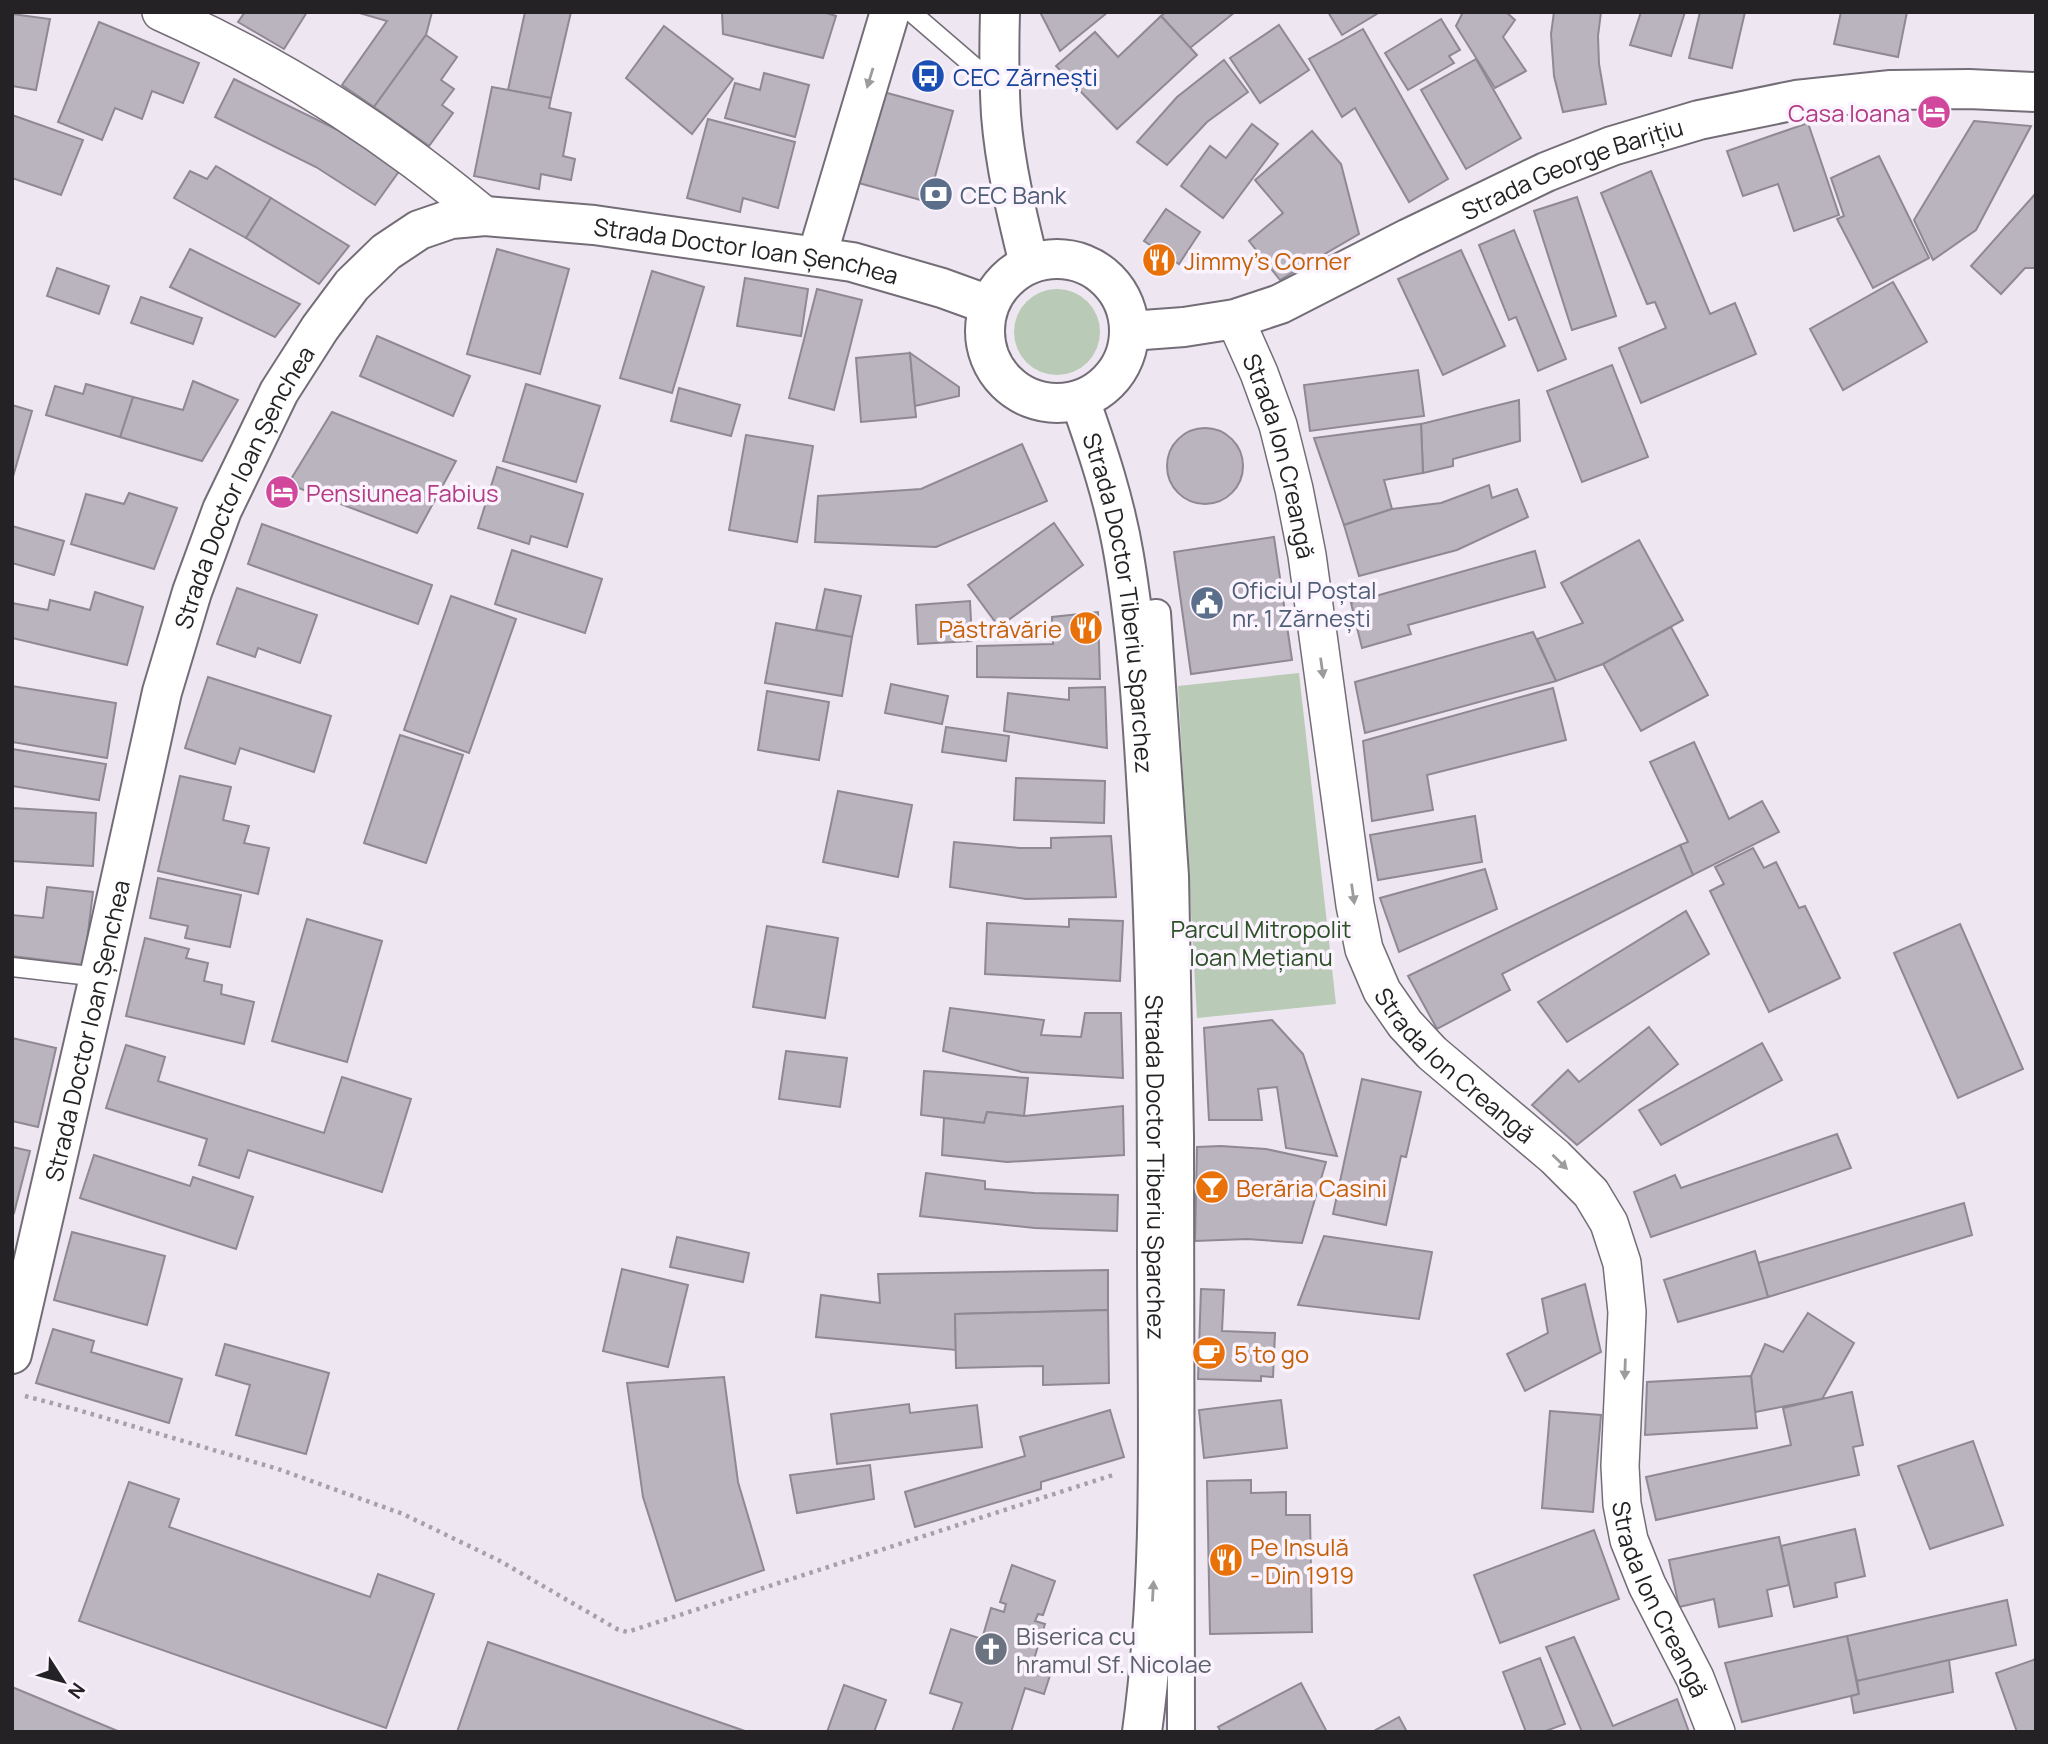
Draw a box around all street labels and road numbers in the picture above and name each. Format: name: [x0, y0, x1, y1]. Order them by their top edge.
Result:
street label: Strada George Barițiu: [1456, 109, 1687, 227]
street label: Strada Doctor Ioan Șenchea: [592, 209, 903, 291]
street label: Strada Doctor Ioan Șenchea: [165, 339, 321, 633]
street label: Strada Ion Creangă: [1236, 348, 1324, 561]
street label: Strada Doctor Tiberiu Sparchez: [1076, 428, 1162, 774]
street label: Strada Doctor Ioan Șenchea: [36, 876, 137, 1184]
street label: Strada Ion Creangă: [1368, 980, 1542, 1150]
street label: Strada Doctor Tiberiu Sparchez: [1139, 994, 1174, 1340]
street label: Strada Ion Creangă: [1605, 1498, 1717, 1702]

